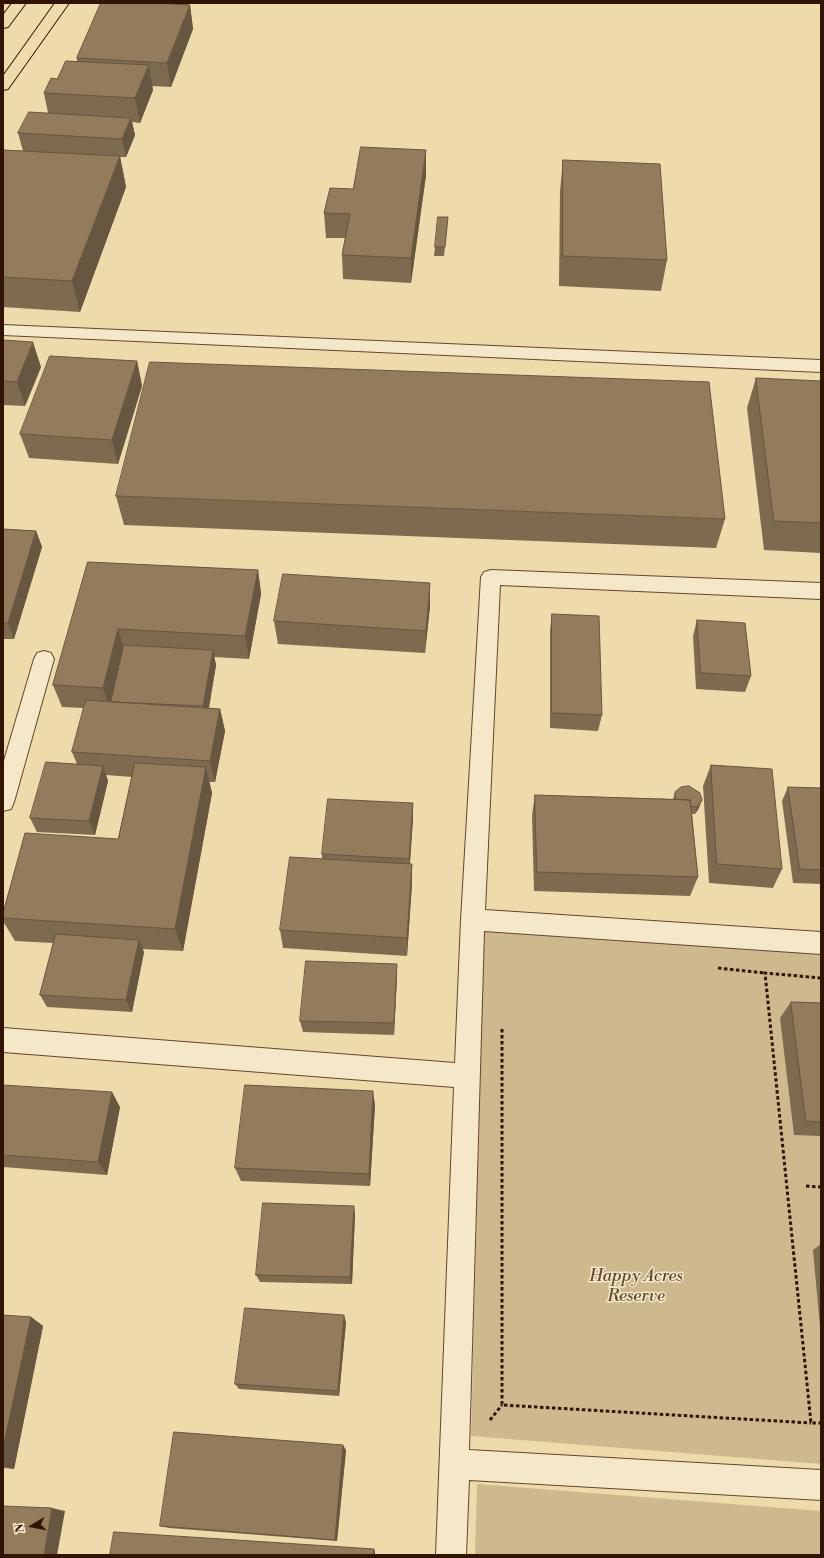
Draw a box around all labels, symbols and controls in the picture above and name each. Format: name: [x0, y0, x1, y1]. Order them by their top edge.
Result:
park label: Happy Acres Reserve: [589, 1267, 683, 1307]
north arrow: [12, 1506, 52, 1546]
text: N: [13, 1523, 28, 1534]

